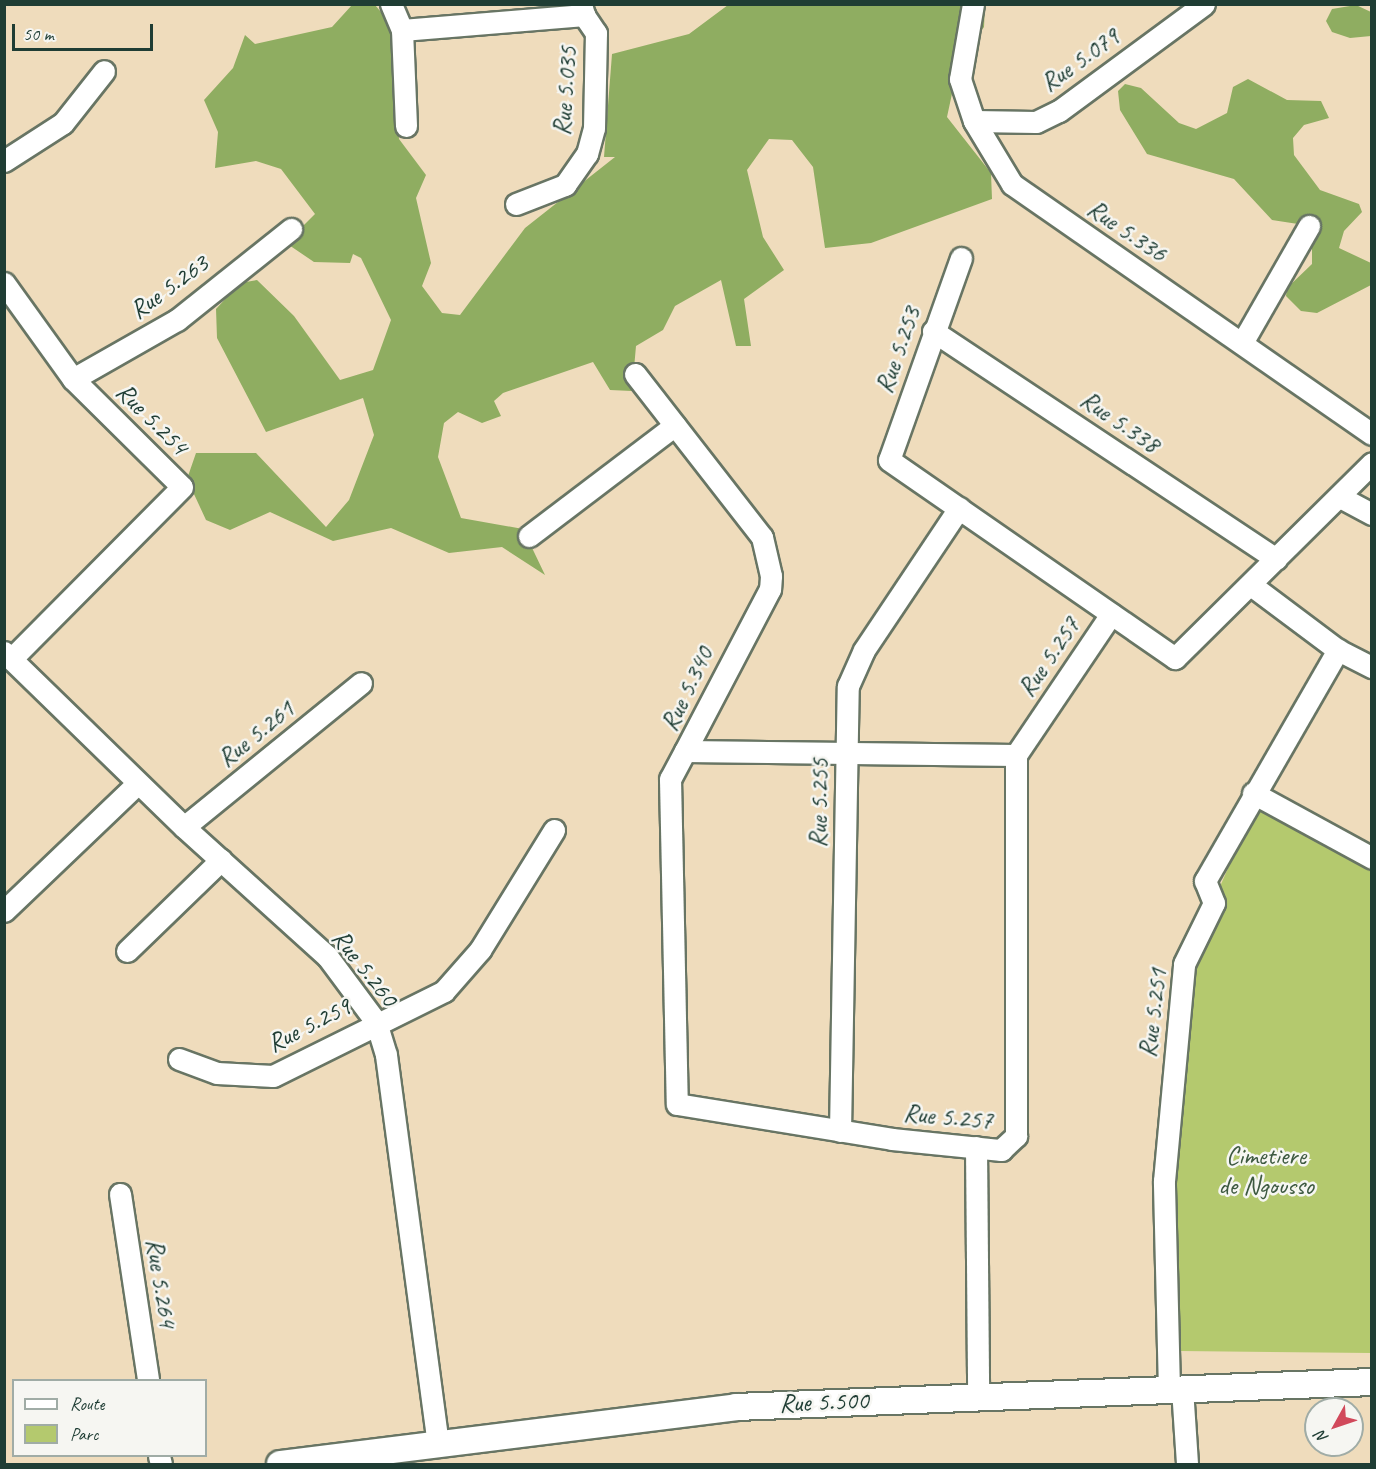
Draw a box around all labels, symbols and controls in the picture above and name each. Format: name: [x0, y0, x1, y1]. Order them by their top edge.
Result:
scale bar: [15, 12, 156, 50]
street label: Rue 5.079: [1035, 21, 1125, 99]
text: 50 m: [23, 23, 54, 45]
street label: Rue 5.035: [546, 45, 584, 137]
street label: Rue 5.336: [1081, 193, 1173, 269]
street label: Rue 5.263: [124, 248, 214, 326]
street label: Rue 5.253: [869, 303, 927, 397]
street label: Rue 5.254: [109, 376, 195, 462]
street label: Rue 5.338: [1074, 384, 1166, 460]
street label: Rue 5.257: [1011, 611, 1087, 703]
street label: Rue 5.340: [654, 642, 720, 736]
street label: Rue 5.261: [211, 694, 301, 774]
street label: Rue 5.255: [803, 758, 835, 848]
street label: Rue 5.260: [325, 923, 405, 1013]
street label: Rue 5.251: [1132, 967, 1174, 1059]
street label: Rue 5.259: [262, 991, 356, 1059]
street label: Rue 5.257: [902, 1098, 994, 1136]
park label: Cimetiere de Ngousso: [1218, 1140, 1314, 1202]
street label: Rue 5.264: [139, 1236, 183, 1330]
legend: [12, 1379, 207, 1457]
street label: Rue 5.500: [779, 1385, 869, 1419]
text: Route: [70, 1393, 104, 1415]
north arrow: [1304, 1397, 1364, 1457]
text: Parc: [70, 1423, 98, 1445]
text: N: [1311, 1427, 1333, 1448]

